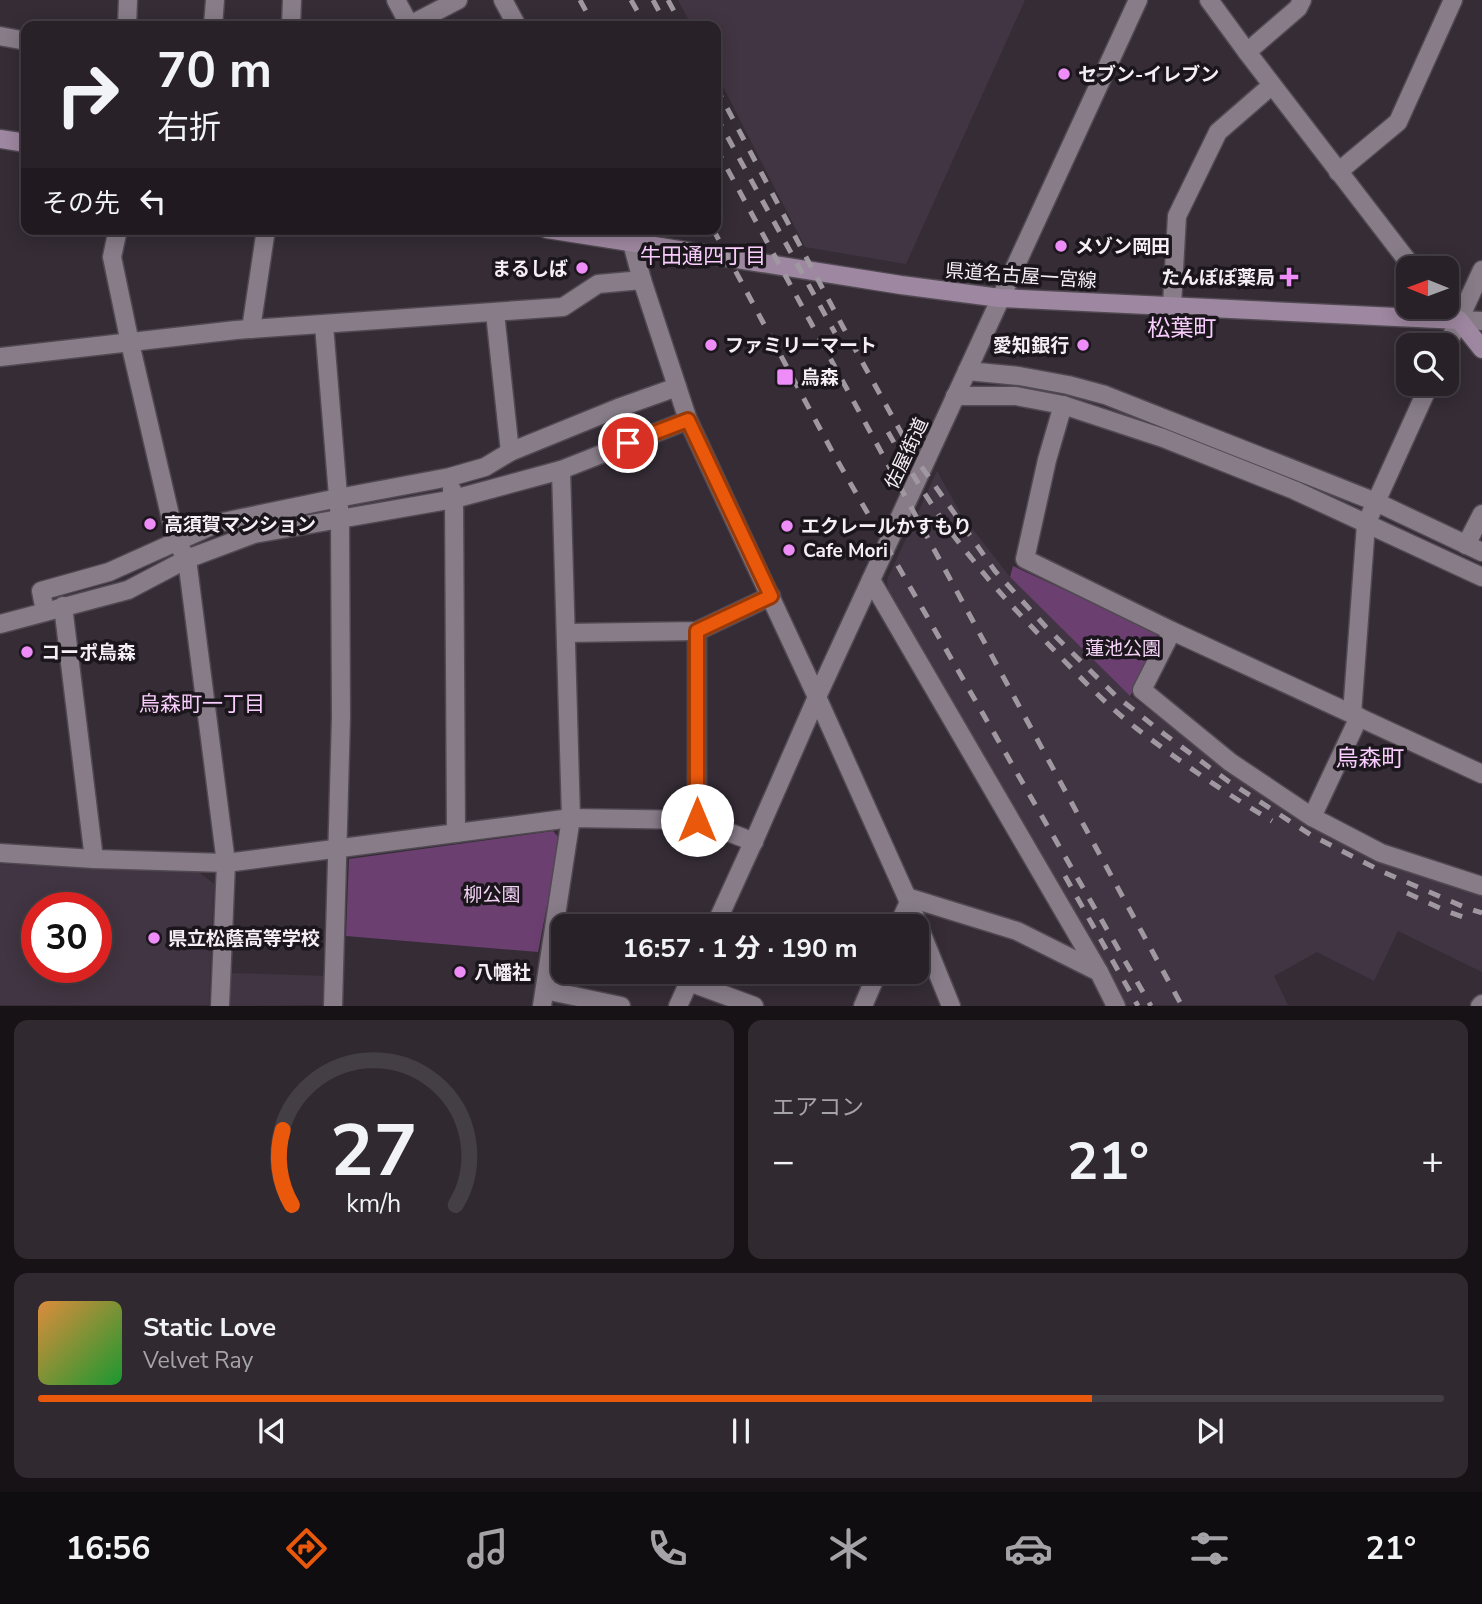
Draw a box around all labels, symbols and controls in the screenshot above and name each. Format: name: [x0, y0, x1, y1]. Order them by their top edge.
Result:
text: 70 m: [157, 37, 272, 104]
icon: right: [42, 49, 133, 140]
place label: セブン-イレブン: [1078, 62, 1219, 88]
marker: セブン-イレブン: [1056, 66, 1072, 82]
text: 右折: [157, 106, 221, 149]
icon: left: [134, 182, 172, 220]
text: その先: [42, 186, 120, 221]
place label: メゾン岡田: [1075, 234, 1170, 260]
marker: メゾン岡田: [1053, 238, 1069, 254]
district label: 牛田通四丁目: [640, 242, 766, 270]
place label: まるしば: [492, 256, 568, 282]
north arrow: [1396, 256, 1460, 318]
map controls: [1396, 256, 1459, 396]
street label: 県道名古屋一宮線: [944, 258, 1098, 294]
marker: まるしば: [574, 260, 590, 276]
place label: たんぽぽ薬局: [1161, 265, 1275, 291]
marker: たんぽぽ薬局: [1281, 269, 1297, 285]
district label: 松葉町: [1148, 313, 1217, 344]
place label: ファミリーマート: [725, 333, 877, 359]
place label: 愛知銀行: [993, 333, 1069, 359]
button: search: [1396, 333, 1459, 396]
marker: ファミリーマート: [703, 337, 719, 353]
marker: 愛知銀行: [1075, 337, 1091, 353]
place label: 烏森: [801, 365, 839, 391]
marker: 烏森: [775, 367, 795, 387]
pin: [598, 413, 658, 473]
street label: 佐屋街道: [879, 413, 935, 493]
icon: arrive: [609, 424, 647, 462]
place label: 高須賀マンション: [164, 512, 316, 538]
place label: エクレールかすもり: [801, 514, 972, 540]
marker: 高須賀マンション: [142, 516, 158, 532]
marker: エクレールかすもり: [779, 518, 795, 534]
place label: Cafe Mori: [803, 538, 888, 564]
marker: Cafe Mori: [781, 542, 797, 558]
park label: 蓮池公園: [1085, 636, 1161, 662]
place label: コーポ烏森: [41, 640, 136, 666]
marker: コーポ烏森: [19, 644, 35, 660]
district label: 烏森町一丁目: [139, 690, 265, 718]
district label: 烏森町: [1336, 743, 1405, 774]
position arrow: [660, 783, 734, 857]
park label: 柳公園: [463, 882, 521, 908]
speed limit sign: 30: [21, 892, 112, 983]
place label: 県立松蔭高等学校: [168, 926, 320, 952]
marker: 県立松蔭高等学校: [146, 930, 162, 946]
text: 16:57 · 1 分 · 190 m: [622, 931, 858, 966]
place label: 八幡社: [474, 960, 531, 986]
marker: 八幡社: [452, 964, 468, 980]
text: エアコン: [772, 1092, 864, 1123]
text: 27: [330, 1102, 418, 1202]
text: 21°: [1067, 1126, 1149, 1197]
text: −: [772, 1136, 795, 1187]
text: +: [1421, 1136, 1444, 1187]
text: km/h: [346, 1187, 402, 1221]
text: Static Love: [143, 1310, 276, 1345]
text: Velvet Ray: [143, 1345, 253, 1376]
icon: previous: [253, 1412, 291, 1450]
icon: pause: [722, 1412, 760, 1450]
icon: next: [1191, 1412, 1229, 1450]
icon: directions: [282, 1524, 331, 1573]
icon: music: [463, 1524, 512, 1573]
icon: phone: [643, 1524, 692, 1573]
icon: climate: [824, 1524, 873, 1573]
icon: car: [1004, 1524, 1053, 1573]
icon: filters: [1185, 1524, 1234, 1573]
text: 16:56: [66, 1527, 151, 1570]
text: 21°: [1366, 1527, 1416, 1570]

